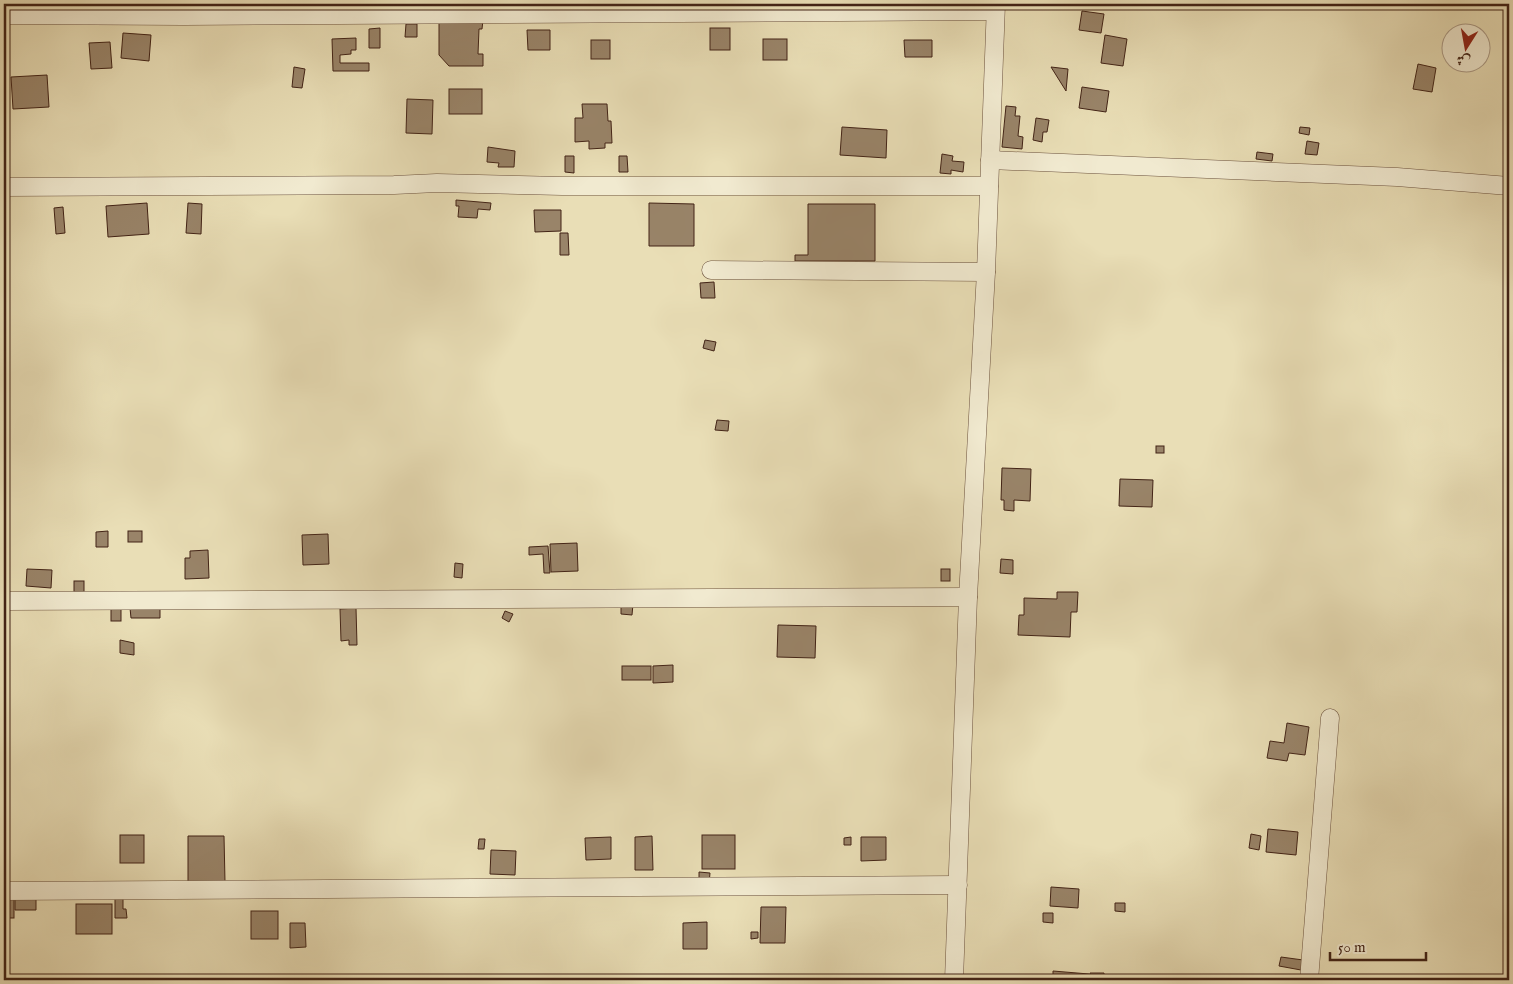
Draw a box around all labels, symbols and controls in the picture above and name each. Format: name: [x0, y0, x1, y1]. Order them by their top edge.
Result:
north arrow: [1440, 22, 1490, 72]
text: ش: [1455, 50, 1472, 70]
scale bar: [1330, 929, 1427, 961]
text: 50 m: [1338, 938, 1366, 957]

